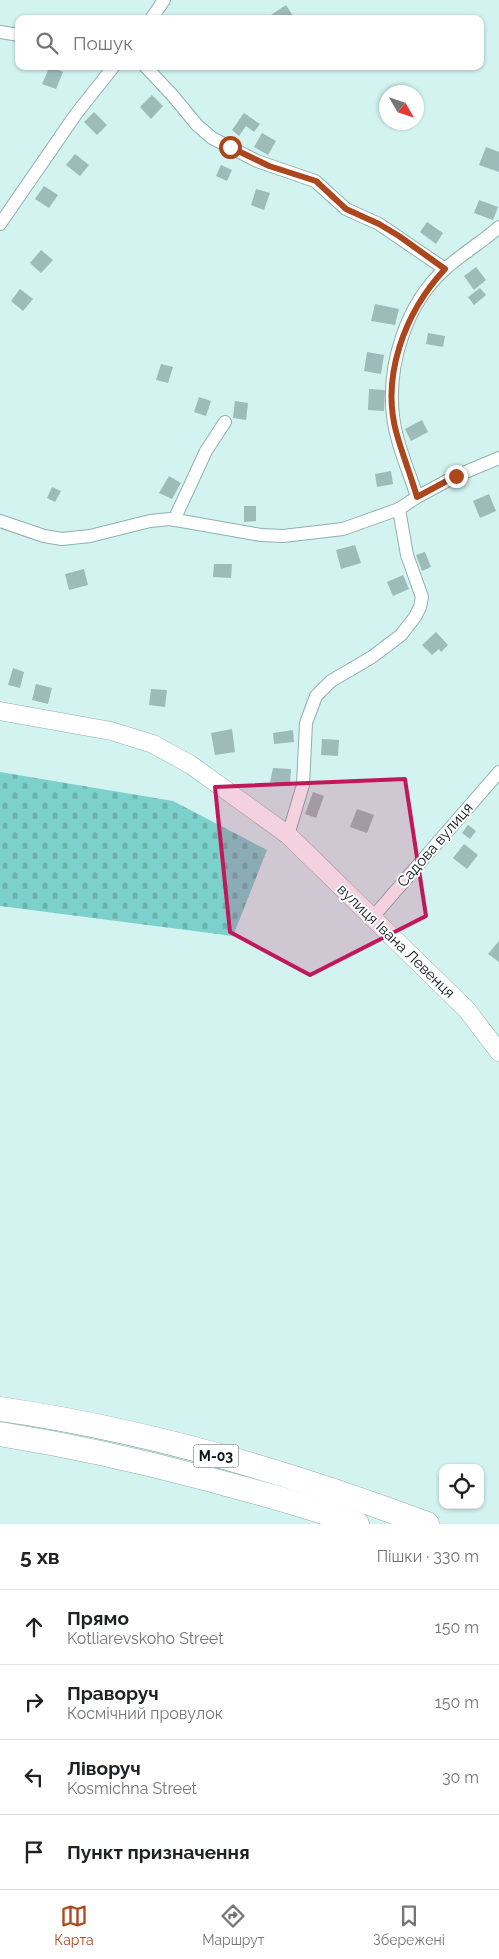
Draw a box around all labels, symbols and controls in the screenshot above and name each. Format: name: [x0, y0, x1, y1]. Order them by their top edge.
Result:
search box: [15, 15, 484, 70]
icon: search: [33, 29, 61, 57]
text: Пошук: [73, 32, 133, 54]
north arrow: [379, 85, 424, 130]
route start: [219, 136, 242, 159]
route end: [445, 465, 468, 488]
street label: Садова вулиця: [393, 799, 477, 891]
street label: вулиця Івана Левенця: [334, 880, 458, 1002]
road number: М-03: [194, 1444, 238, 1468]
map controls: [439, 1464, 484, 1509]
button: locate: [439, 1464, 484, 1509]
text: 5 хв: [20, 1544, 60, 1569]
text: Пішки · 330 m: [377, 1547, 479, 1566]
text: Прямо: [67, 1607, 129, 1629]
icon: ahead: [20, 1613, 48, 1641]
text: 150 m: [435, 1618, 479, 1637]
text: Kotliarevskoho Street: [67, 1629, 224, 1648]
text: Праворуч: [67, 1682, 159, 1704]
icon: right: [20, 1688, 48, 1716]
text: 150 m: [435, 1693, 479, 1712]
text: Космічний провулок: [67, 1704, 223, 1723]
text: Ліворуч: [67, 1757, 141, 1779]
icon: left: [20, 1763, 48, 1791]
text: 30 m: [442, 1768, 479, 1787]
text: Kosmichna Street: [67, 1779, 197, 1798]
icon: arrive: [20, 1838, 48, 1866]
text: Пункт призначення: [67, 1841, 250, 1863]
tab: Карта: [54, 1902, 94, 1948]
tab: Маршрут: [202, 1902, 265, 1948]
tab: Збережені: [373, 1902, 445, 1948]

